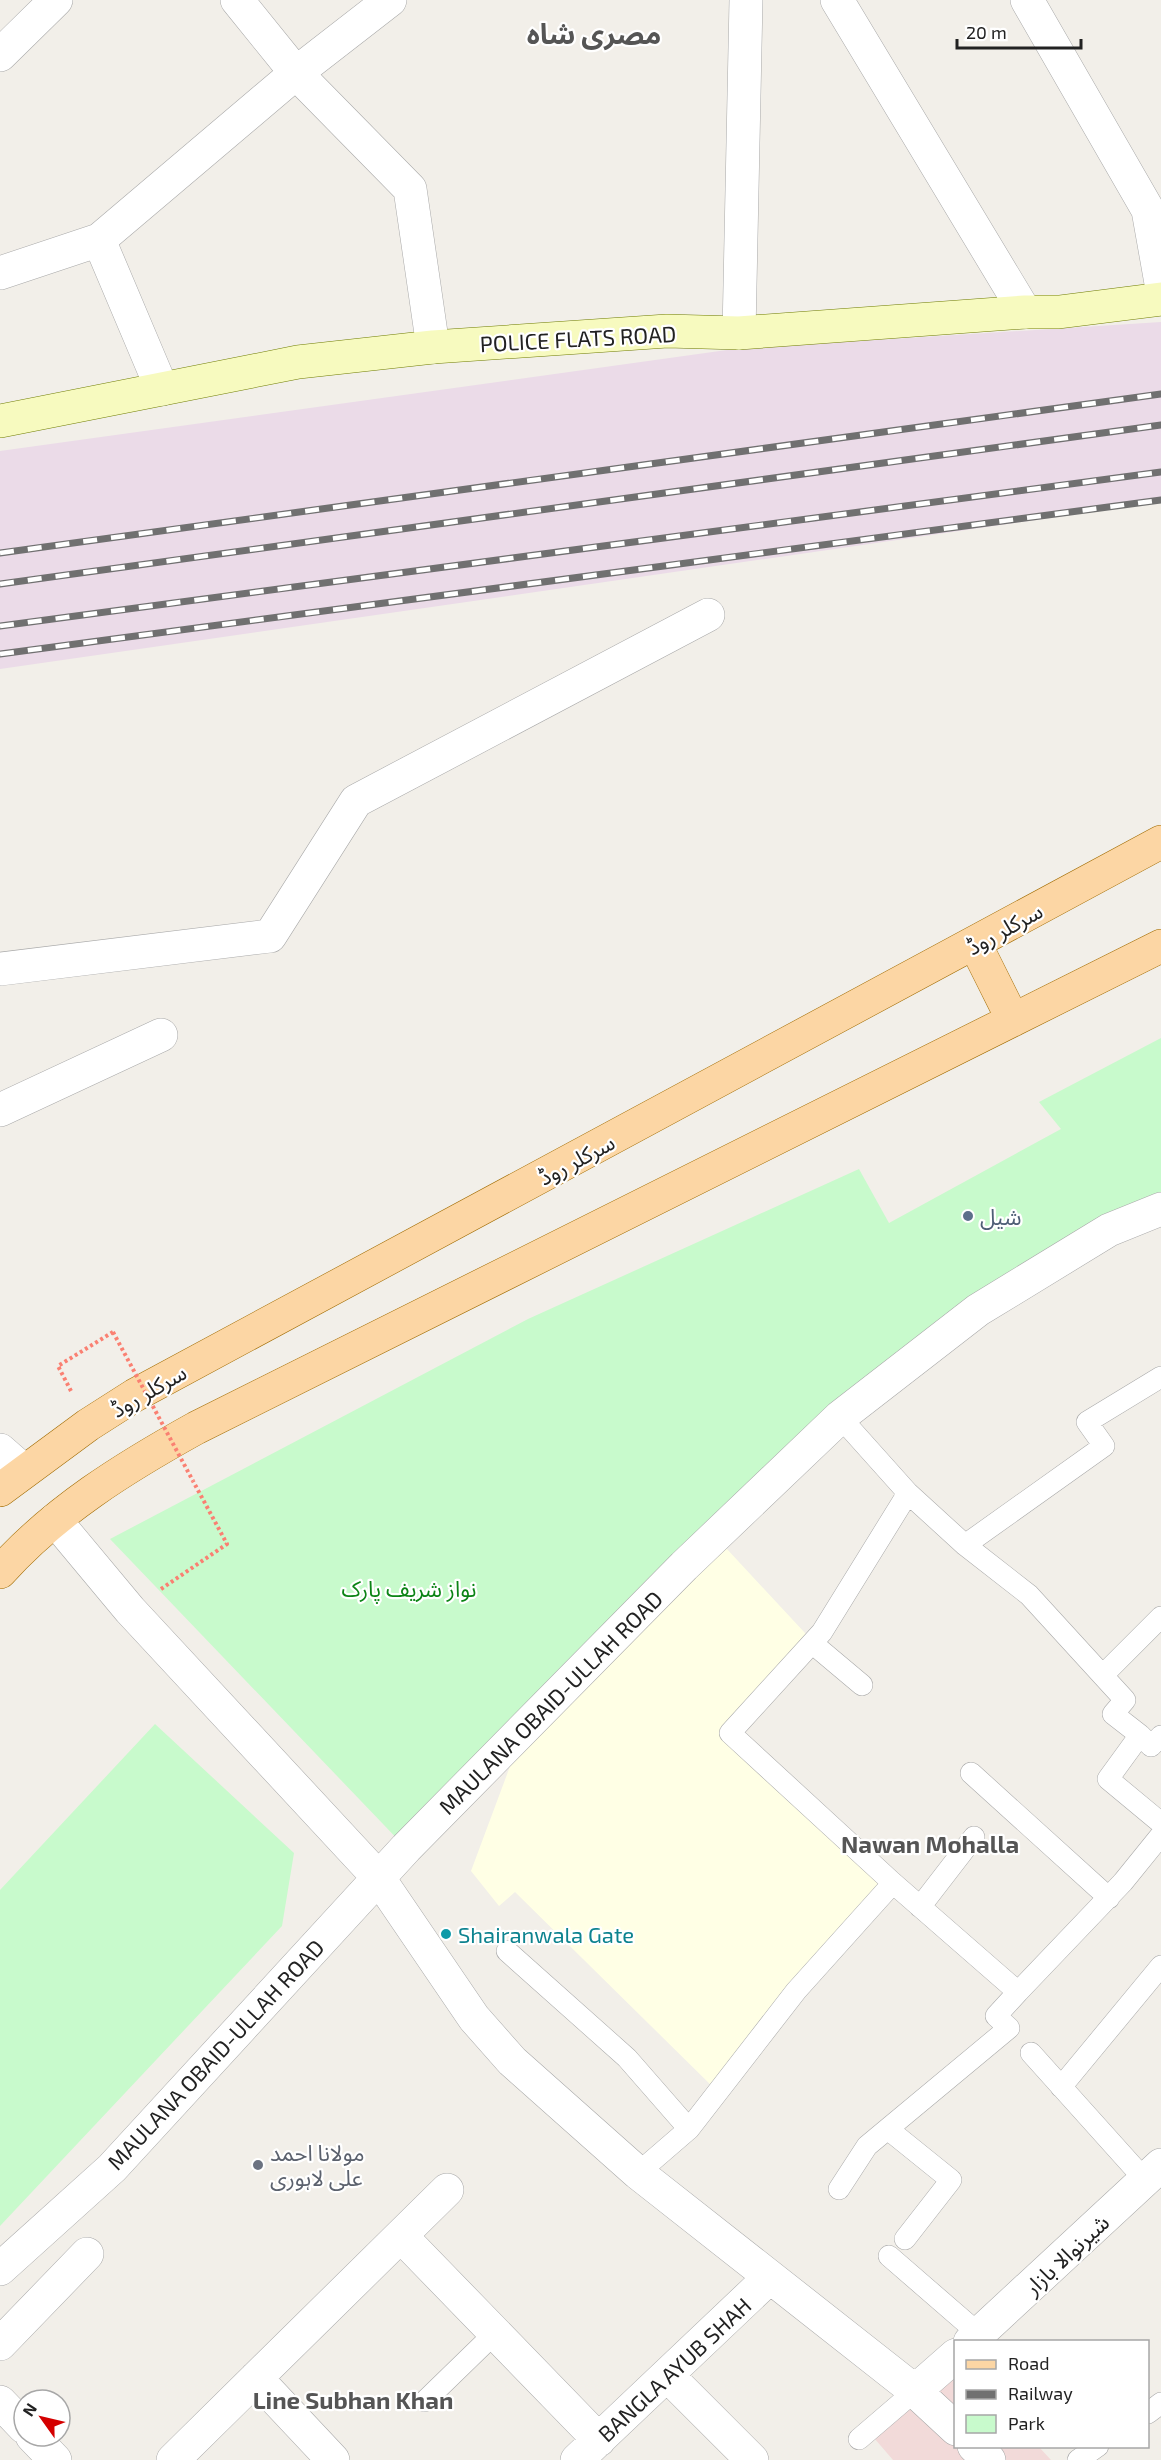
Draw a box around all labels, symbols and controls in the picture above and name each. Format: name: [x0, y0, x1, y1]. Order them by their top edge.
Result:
scale bar: [957, 12, 1082, 50]
district label: مصری شاہ: [527, 16, 661, 51]
text: 20 m: [966, 21, 1007, 43]
street label: POLICE FLATS ROAD: [479, 320, 677, 356]
street label: سرکلر روڈ: [962, 897, 1047, 961]
street label: سرکلر روڈ: [533, 1128, 620, 1192]
place label: شیل: [980, 1203, 1022, 1230]
marker: شیل: [961, 1209, 975, 1223]
street label: سرکلر روڈ: [106, 1358, 191, 1424]
park label: نواز شریف پارک: [342, 1575, 476, 1604]
street label: MAULANA OBAID-ULLAH ROAD: [433, 1585, 667, 1819]
district label: Nawan Mohalla: [841, 1829, 1019, 1858]
place label: Shairanwala Gate: [458, 1921, 634, 1947]
marker: Shairanwala Gate: [439, 1927, 453, 1941]
street label: MAULANA OBAID-ULLAH ROAD: [101, 1933, 329, 2175]
place label: مولانا احمد علی لاہوری: [270, 2139, 365, 2192]
marker: مولانا احمد علی لاہوری: [251, 2158, 265, 2172]
street label: شیرنوالا بازار: [1018, 2208, 1115, 2302]
street label: BANGLA AYUB SHAH: [592, 2292, 756, 2446]
legend: [954, 2340, 1149, 2448]
text: Road: [1008, 2352, 1049, 2374]
text: Railway: [1008, 2382, 1073, 2404]
district label: Line Subhan Khan: [253, 2385, 453, 2414]
north arrow: [12, 2388, 72, 2448]
text: N: [18, 2399, 40, 2419]
text: Park: [1008, 2412, 1045, 2434]

